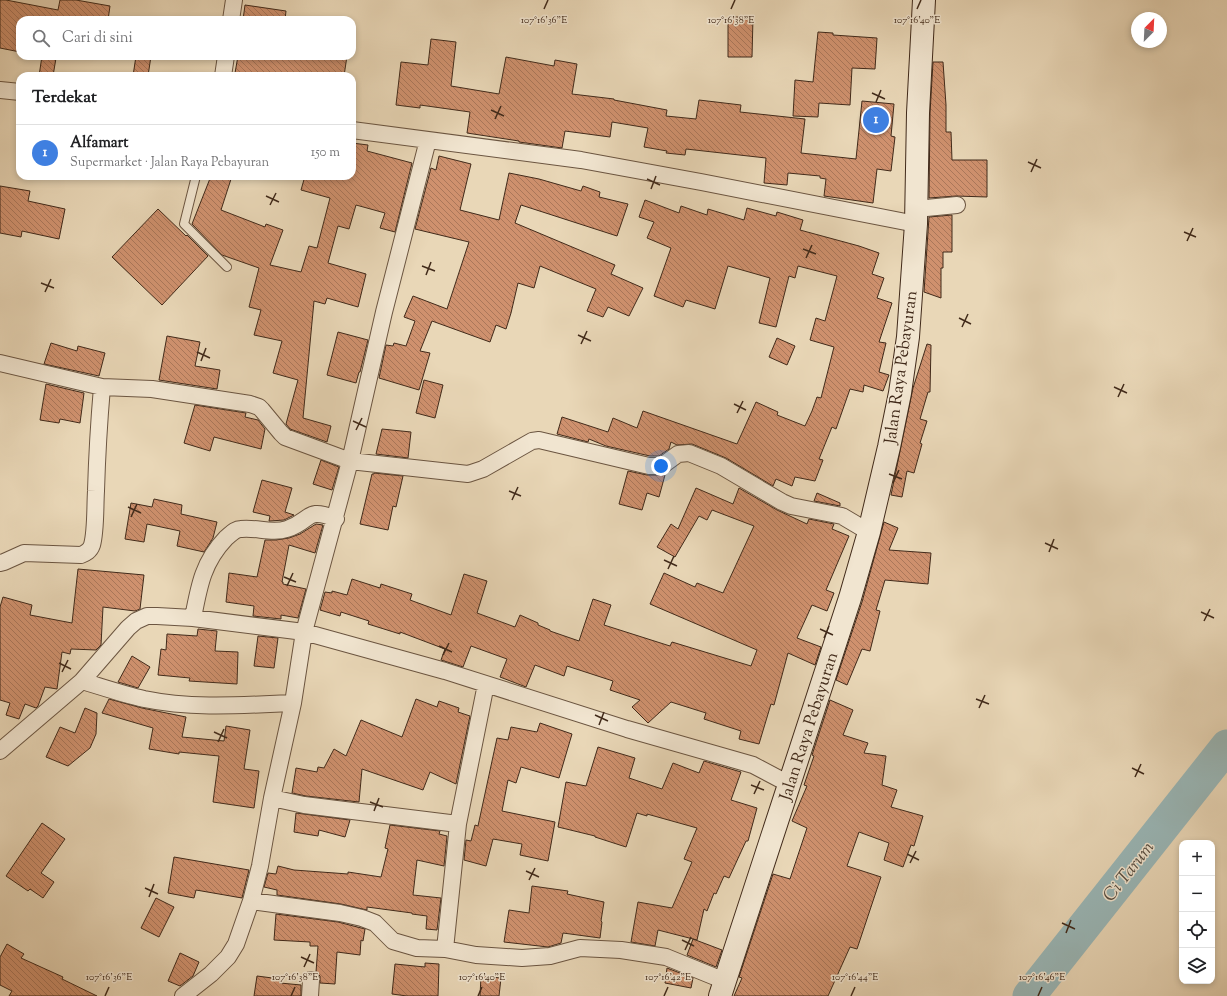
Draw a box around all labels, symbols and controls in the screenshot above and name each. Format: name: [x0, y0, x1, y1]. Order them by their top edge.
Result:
north arrow: [1131, 12, 1167, 48]
text: 107°16'36"E: [521, 13, 567, 28]
text: 107°16'38"E: [708, 13, 754, 28]
text: 107°16'40"E: [894, 13, 940, 28]
search box: [16, 16, 356, 60]
icon: search: [30, 27, 52, 49]
text: Cari di sini: [62, 28, 133, 49]
text: Terdekat: [32, 86, 97, 110]
pin: 1: [863, 105, 889, 135]
text: Alfamart: [70, 133, 128, 154]
text: 1: [43, 144, 47, 162]
text: 150 m: [311, 144, 340, 162]
text: Supermarket · Jalan Raya Pebayuran: [70, 154, 269, 172]
street label: Jalan Raya Pebayuran: [879, 289, 925, 447]
your location: [651, 456, 671, 476]
street label: Jalan Raya Pebayuran: [774, 649, 845, 805]
water label: Ci Tarum: [1098, 836, 1162, 908]
map controls: [1179, 840, 1215, 984]
button: +: [1179, 840, 1215, 876]
button: −: [1179, 876, 1215, 912]
button: locate: [1179, 912, 1215, 948]
button: layers: [1179, 948, 1215, 984]
text: 107°16'36"E: [86, 970, 132, 985]
text: 107°16'38"E: [272, 970, 318, 985]
text: 107°16'40"E: [459, 970, 505, 985]
text: 107°16'42"E: [645, 970, 691, 985]
text: 107°16'44"E: [832, 970, 878, 985]
text: 107°16'46"E: [1019, 970, 1065, 985]

